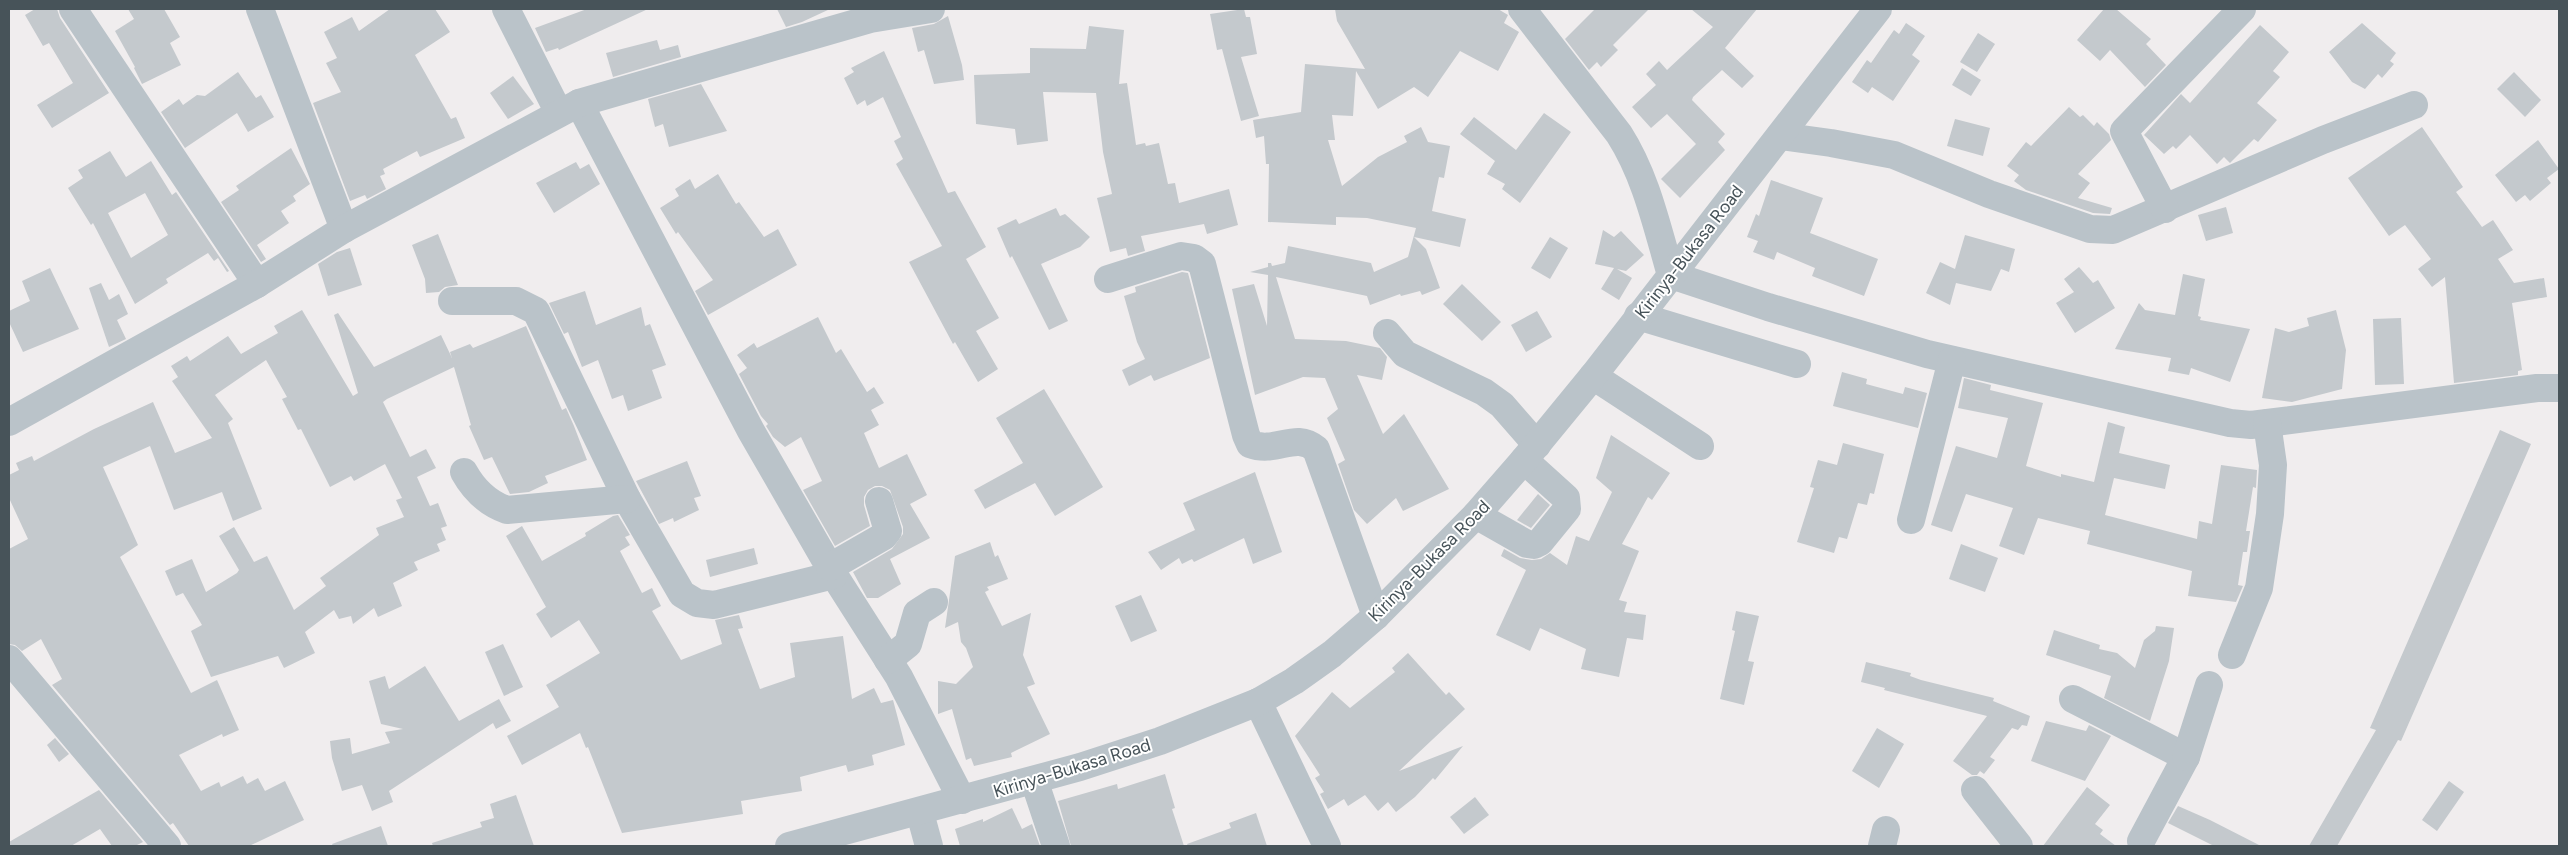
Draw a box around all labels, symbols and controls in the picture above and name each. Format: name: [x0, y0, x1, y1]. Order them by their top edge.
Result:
street label: Kirinya-Bukasa Road: [1630, 181, 1748, 323]
street label: Kirinya-Bukasa Road: [1363, 495, 1495, 627]
street label: Kirinya-Bukasa Road: [991, 734, 1153, 802]

